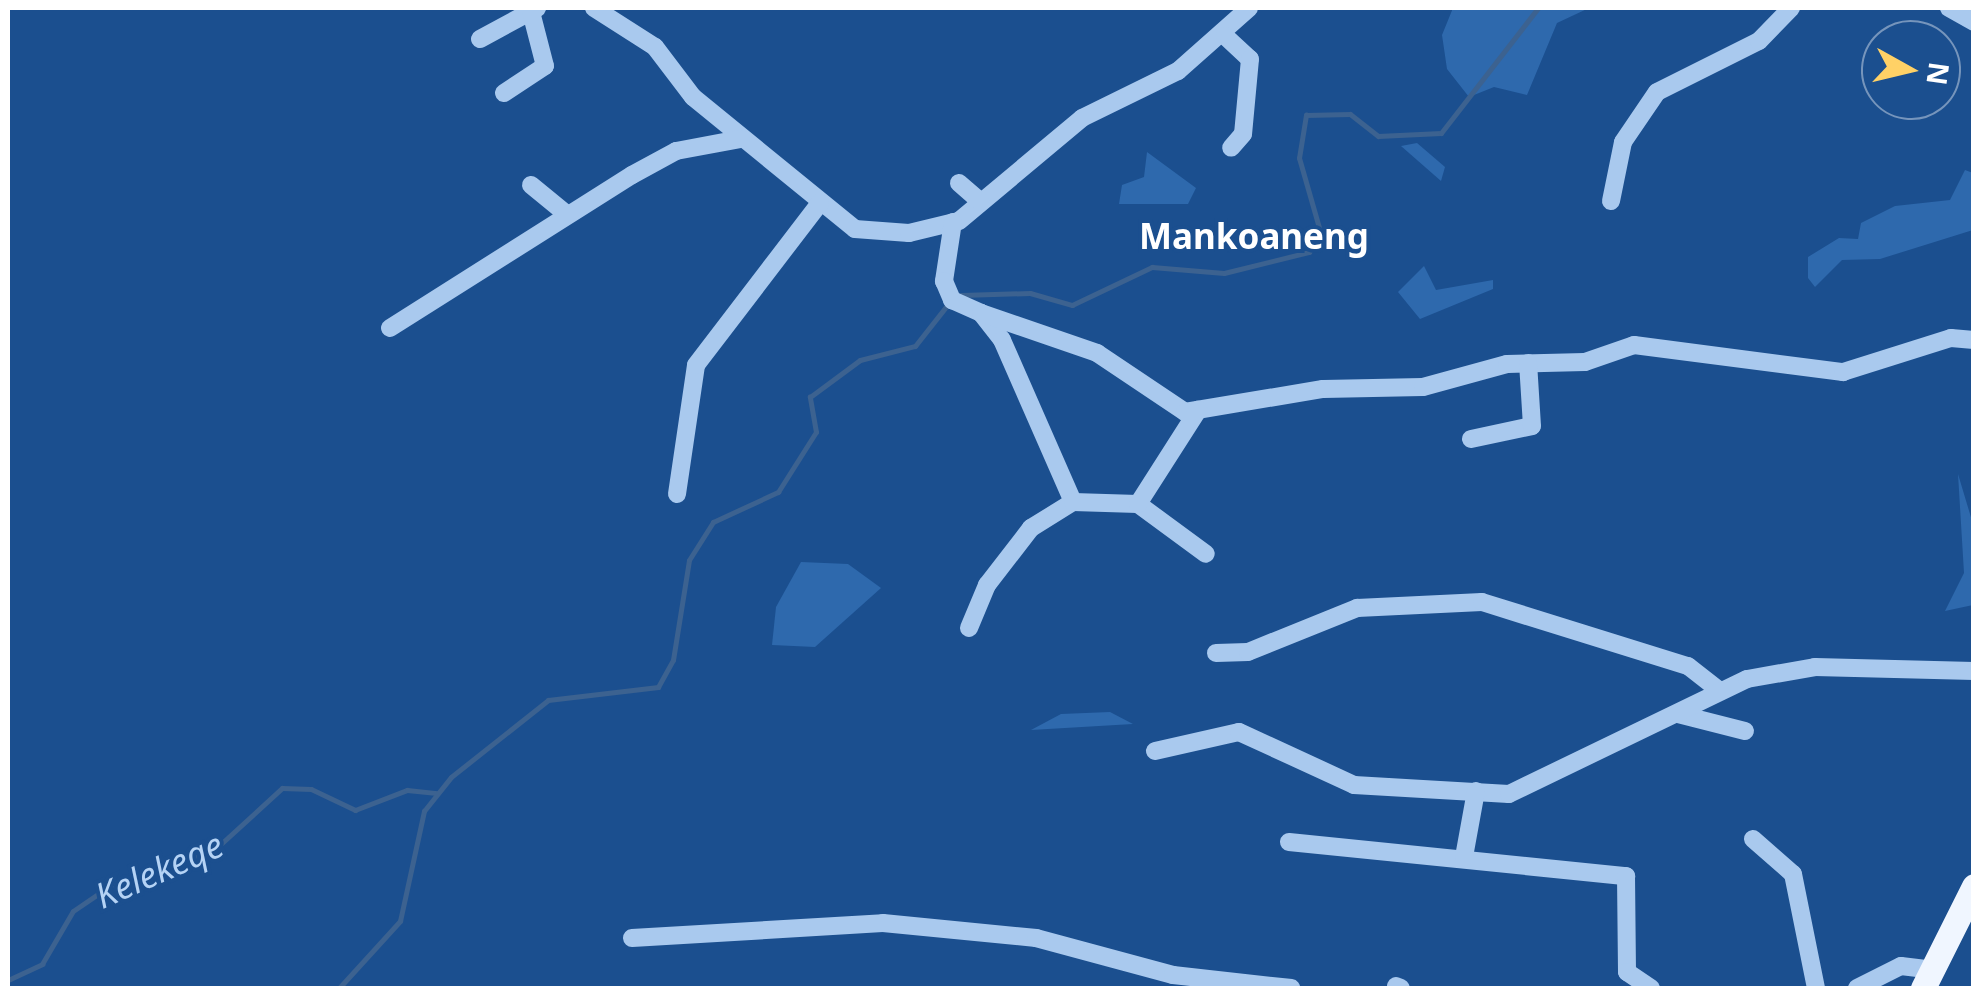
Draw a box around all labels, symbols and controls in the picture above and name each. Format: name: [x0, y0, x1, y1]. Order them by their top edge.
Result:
north arrow: [1861, 20, 1961, 120]
text: N: [1918, 60, 1959, 88]
district label: Mankoaneng: [1139, 215, 1369, 257]
water label: Kelekeqe: [89, 823, 229, 917]

